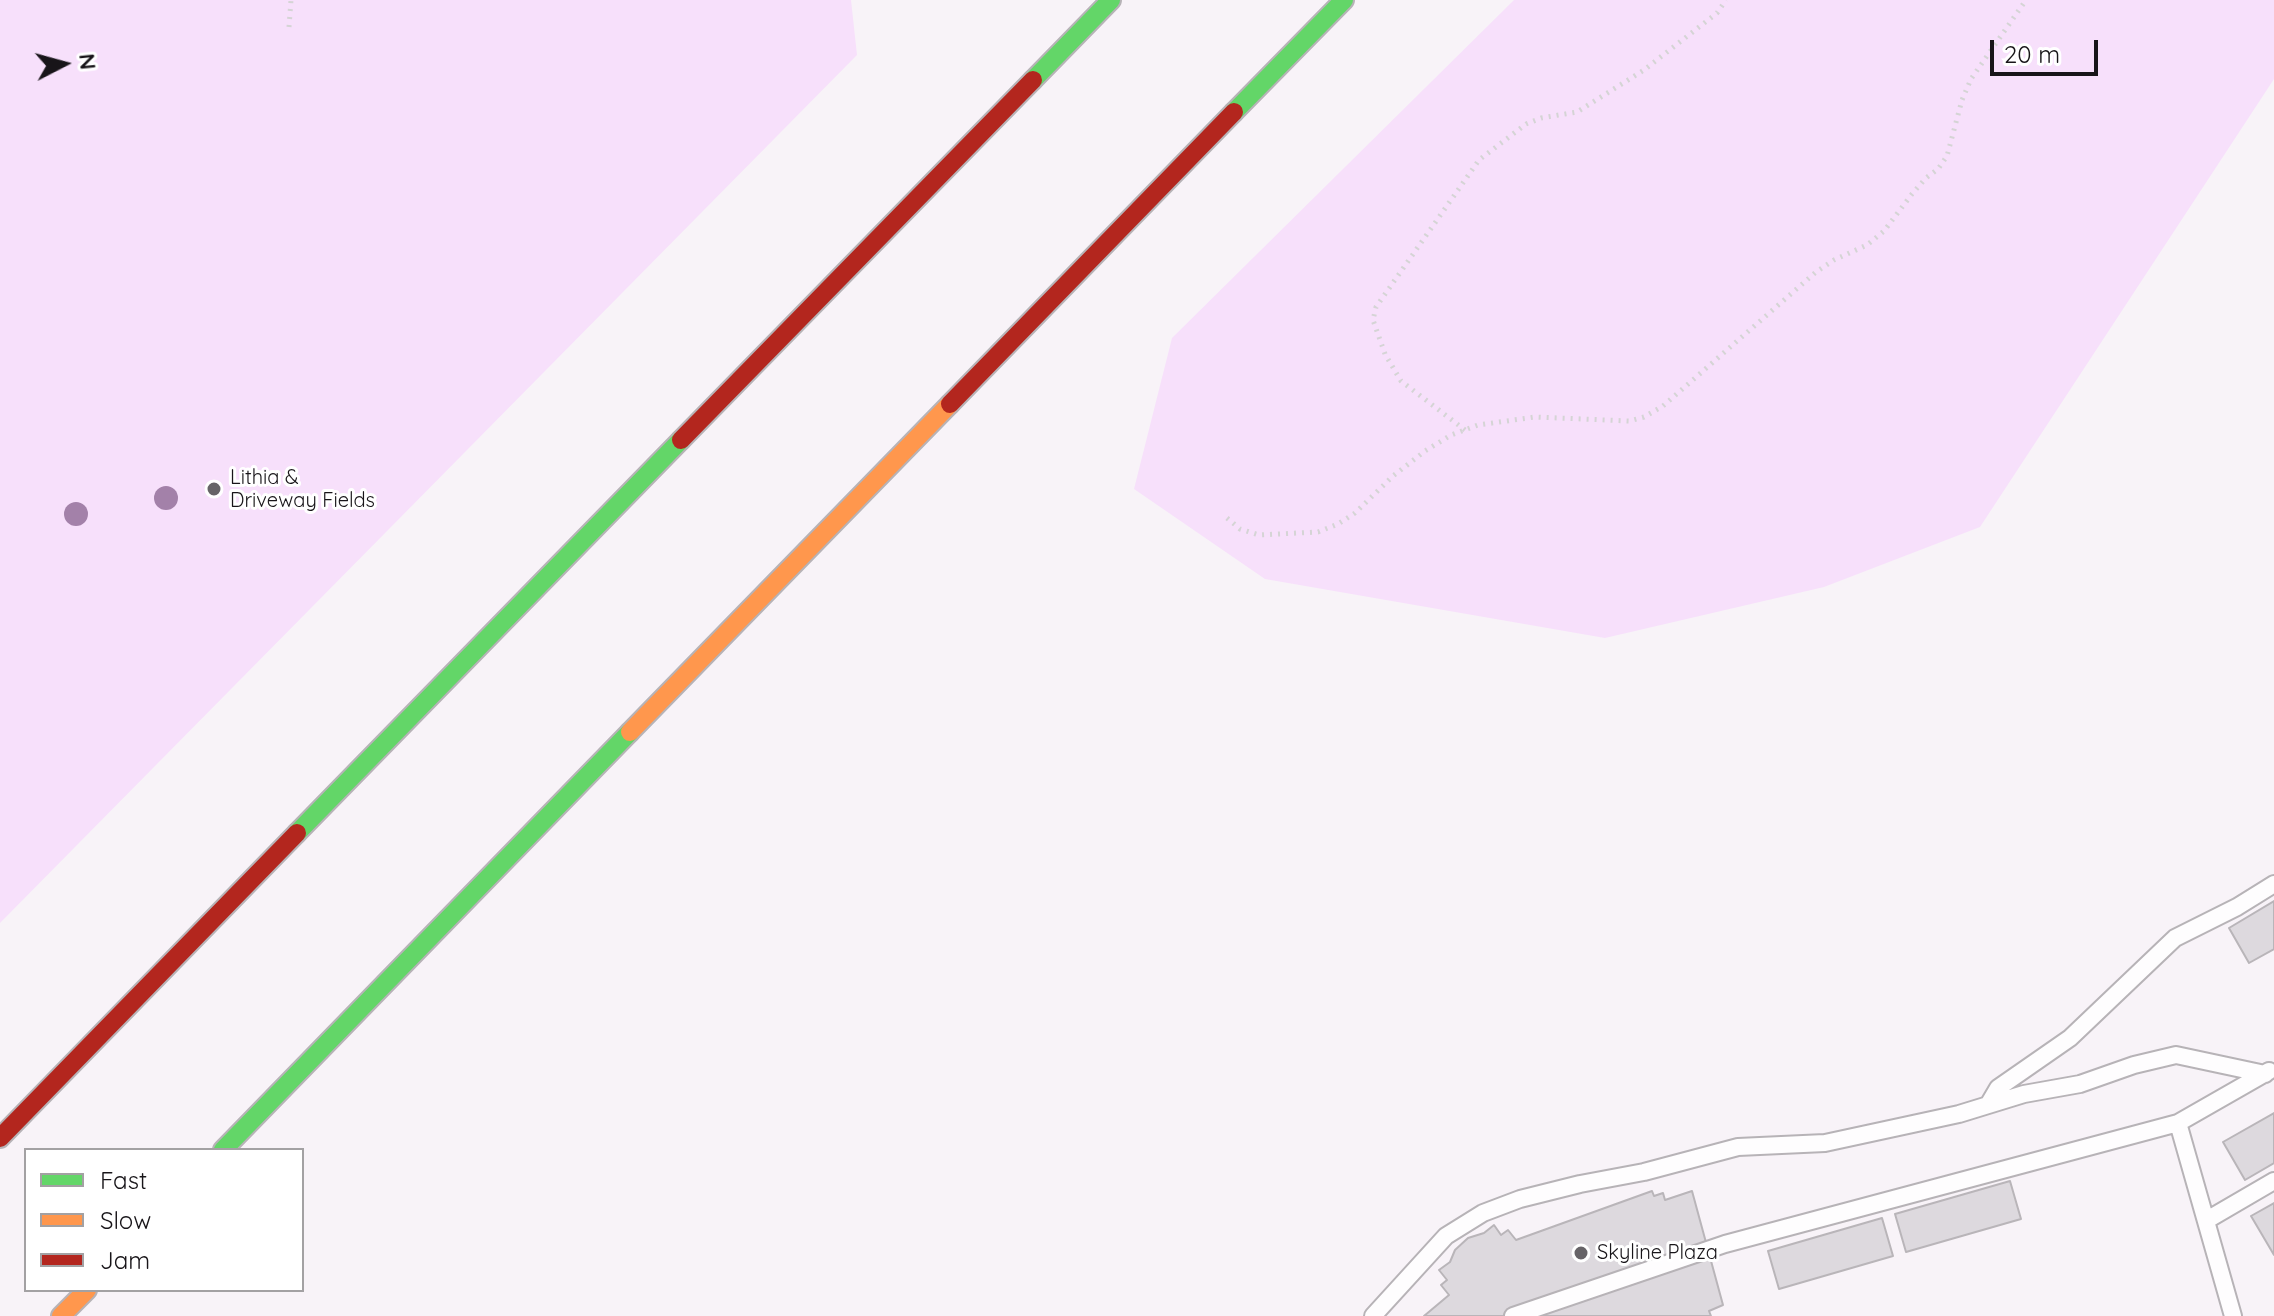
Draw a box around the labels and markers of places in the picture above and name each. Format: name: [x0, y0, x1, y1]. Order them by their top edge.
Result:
place label: Lithia & Driveway Fields: [230, 466, 375, 513]
marker: Lithia & Driveway Fields: [205, 480, 223, 498]
place label: Skyline Plaza: [1597, 1241, 1718, 1265]
marker: Skyline Plaza: [1572, 1244, 1590, 1262]

